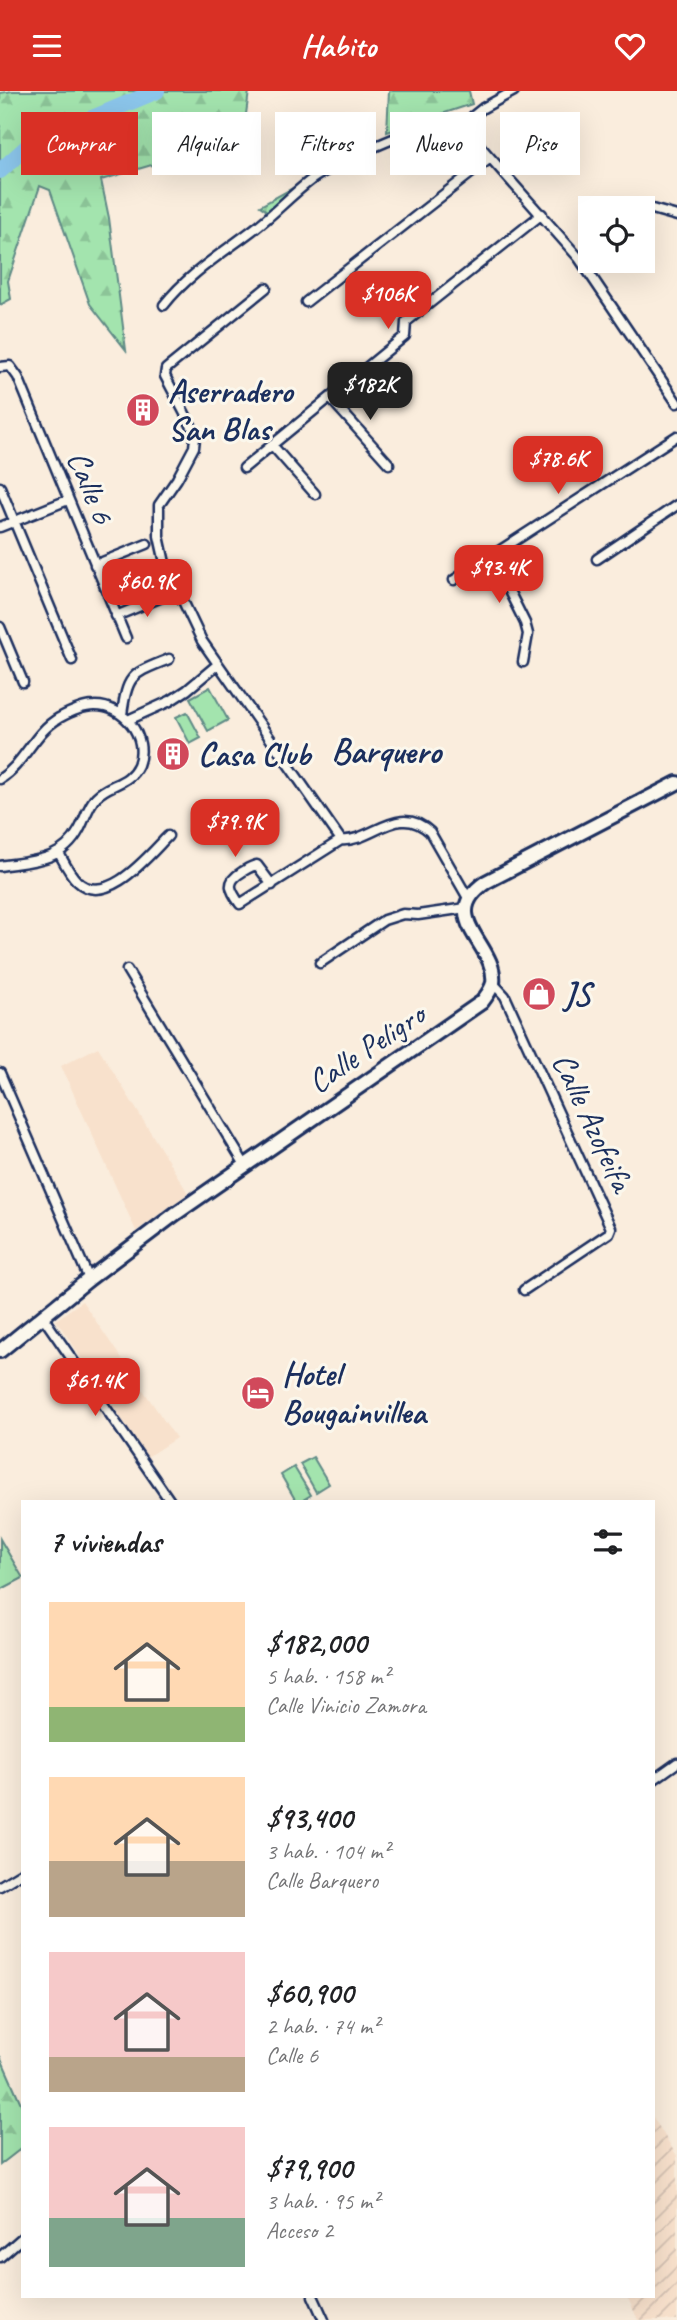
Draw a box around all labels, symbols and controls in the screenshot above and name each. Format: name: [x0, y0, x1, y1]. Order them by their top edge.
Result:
text: Habito: [301, 25, 376, 66]
icon: menu: [28, 27, 66, 65]
icon: heart: [611, 27, 649, 65]
chip: Comprar: [21, 112, 138, 175]
chip: Alquilar: [152, 112, 261, 175]
chip: Filtros: [275, 112, 376, 175]
chip: Nuevo: [390, 112, 486, 175]
chip: Piso: [500, 112, 580, 175]
map controls: [578, 196, 655, 273]
button: locate: [578, 196, 655, 273]
pin: $106K: [339, 271, 437, 331]
text: $106K: [361, 279, 415, 308]
pin: $182K: [321, 363, 419, 422]
place label: Aserradero San Blas: [168, 370, 295, 450]
text: $182K: [343, 370, 397, 399]
building icon: Aserradero San Blas: [124, 391, 162, 429]
pin: $78.6K: [501, 437, 615, 496]
street label: Calle 6: [58, 444, 125, 531]
text: $78.6K: [529, 444, 587, 473]
pin: $93.4K: [442, 545, 556, 605]
text: $93.4K: [470, 553, 528, 582]
pin: $60.9K: [90, 559, 204, 619]
text: $60.9K: [118, 567, 176, 596]
district label: Barquero: [331, 729, 443, 774]
place label: Casa Club: [198, 733, 313, 775]
building icon: Casa Club: [154, 735, 192, 773]
pin: $79.9K: [178, 799, 292, 859]
text: $79.9K: [207, 807, 264, 836]
place label: JS: [562, 973, 595, 1015]
shop icon: JS: [520, 975, 558, 1013]
street label: Calle Peligro: [299, 992, 435, 1102]
street label: Calle Azofeifa: [543, 1046, 644, 1200]
place label: Hotel Bougainvillea: [282, 1353, 428, 1433]
pin: $61.4K: [38, 1359, 152, 1418]
text: $61.4K: [66, 1366, 124, 1395]
hotel icon: Hotel Bougainvillea: [239, 1374, 277, 1412]
text: 7 viviendas: [49, 1523, 161, 1561]
icon: filters: [589, 1523, 627, 1561]
text: $182,000: [266, 1624, 366, 1662]
icon: home: [105, 1630, 189, 1714]
text: 5 hab. · 158 m²: [266, 1662, 390, 1691]
text: Calle Vinicio Zamora: [266, 1691, 426, 1720]
text: $93,400: [266, 1799, 353, 1837]
icon: home: [105, 1805, 189, 1889]
text: 3 hab. · 104 m²: [266, 1837, 390, 1866]
text: Calle Barquero: [266, 1866, 378, 1895]
text: $60,900: [266, 1974, 353, 2012]
icon: home: [105, 1980, 189, 2064]
text: 2 hab. · 74 m²: [266, 2012, 379, 2041]
text: Calle 6: [266, 2041, 318, 2070]
text: $79,900: [266, 2149, 352, 2187]
icon: home: [105, 2155, 189, 2239]
text: 3 hab. · 95 m²: [266, 2187, 379, 2216]
text: Acceso 2: [266, 2216, 333, 2245]

